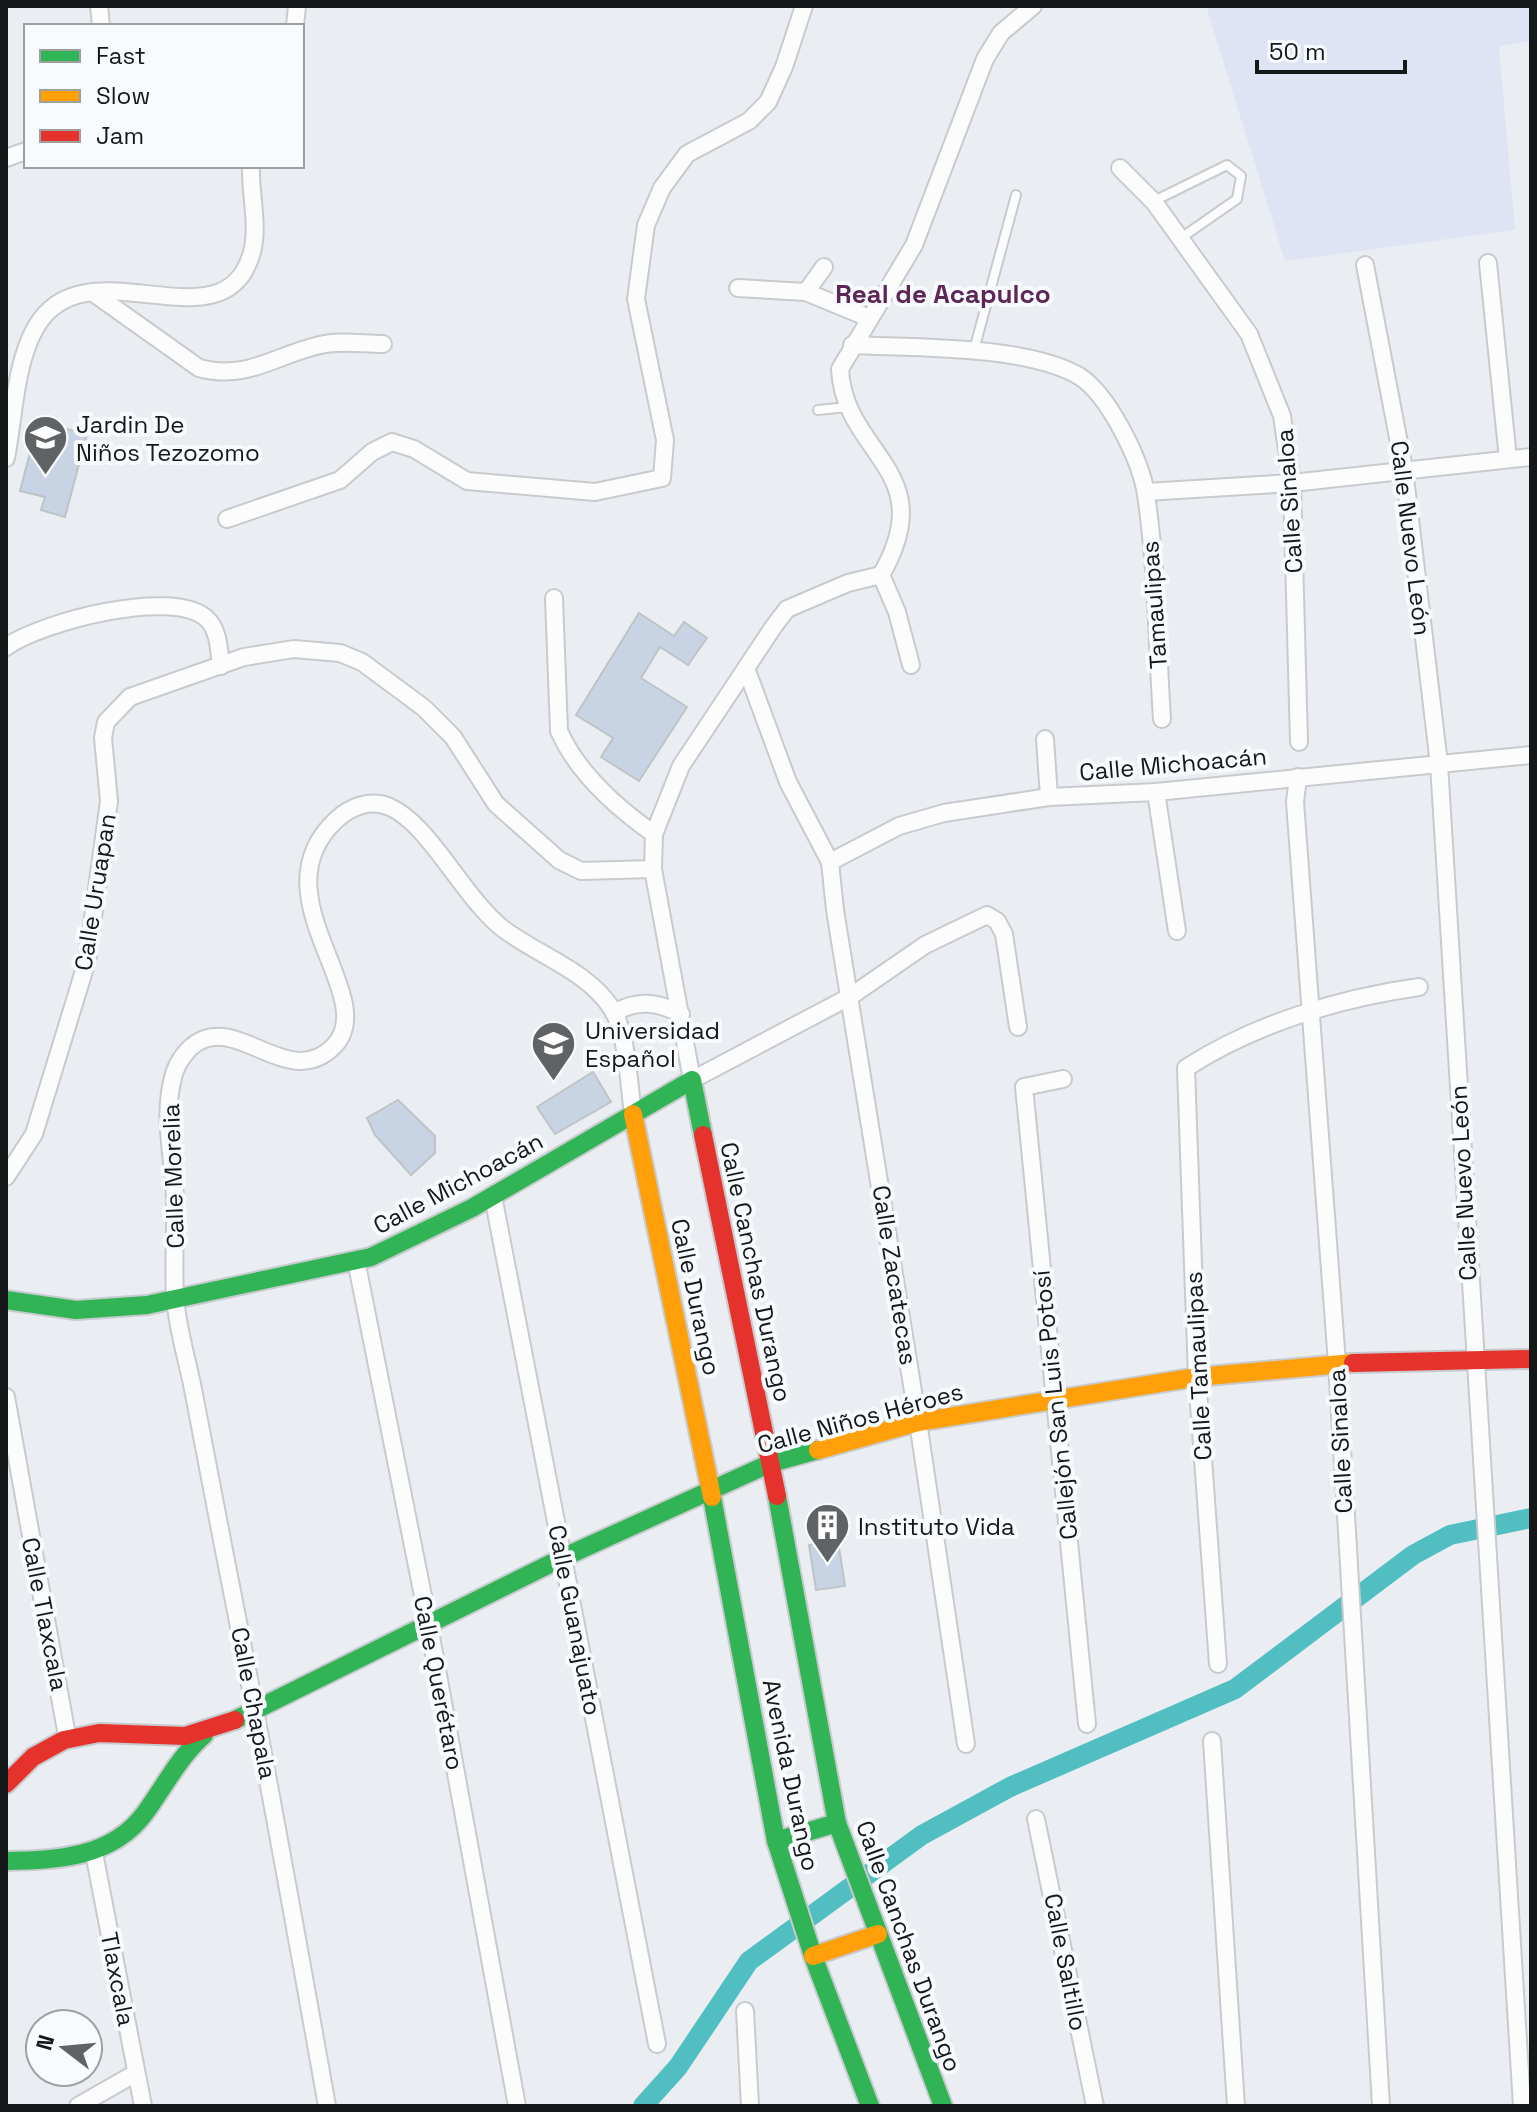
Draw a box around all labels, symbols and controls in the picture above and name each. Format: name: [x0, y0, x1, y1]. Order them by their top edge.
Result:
legend: [24, 24, 304, 168]
scale bar: [1257, 24, 1405, 74]
text: 50 m: [1269, 36, 1326, 67]
text: Fast: [96, 40, 146, 71]
text: Slow: [96, 80, 150, 111]
text: Jam: [96, 120, 144, 151]
district label: Real de Acapulco: [835, 277, 1051, 311]
place label: Jardin De Niños Tezozomo: [76, 409, 260, 468]
school or university icon: Jardin De Niños Tezozomo: [21, 414, 69, 477]
street label: Calle Sinaloa: [1268, 427, 1310, 574]
street label: Calle Nuevo León: [1384, 439, 1438, 637]
street label: Tamaulipas: [1134, 540, 1174, 670]
street label: Calle Michoacán: [1078, 740, 1268, 788]
street label: Calle Uruapan: [67, 811, 123, 973]
place label: Universidad Español: [585, 1015, 720, 1074]
school or university icon: Universidad Español: [530, 1020, 578, 1083]
street label: Calle Nuevo León: [1442, 1084, 1484, 1282]
street label: Calle Morelia: [155, 1103, 191, 1249]
street label: Calle Michoacán: [368, 1125, 548, 1241]
street label: Calle Canchas Durango: [713, 1139, 799, 1405]
street label: Calle Zacatecas: [865, 1183, 925, 1367]
street label: Calle Durango: [664, 1216, 728, 1378]
street label: Callejón San Luis Potosí: [1025, 1269, 1085, 1541]
street label: Calle Tamaulipas: [1178, 1271, 1218, 1461]
street label: Calle Sinaloa: [1321, 1368, 1359, 1514]
street label: Calle Niños Héroes: [754, 1376, 966, 1460]
building icon: Instituto Vida: [803, 1502, 851, 1565]
place label: Instituto Vida: [858, 1511, 1015, 1542]
street label: Calle Guanajuato: [541, 1522, 609, 1718]
street label: Calle Tlaxcala: [15, 1535, 75, 1694]
street label: Calle Querétaro: [407, 1593, 471, 1773]
street label: Calle Chapala: [224, 1624, 284, 1782]
street label: Avenida Durango: [756, 1676, 826, 1874]
street label: Calle Canchas Durango: [849, 1816, 969, 2076]
street label: Calle Saltillo: [1038, 1891, 1094, 2033]
street label: Tlaxcala: [94, 1929, 142, 2029]
north arrow: [24, 2008, 104, 2088]
text: N: [29, 2032, 60, 2053]

